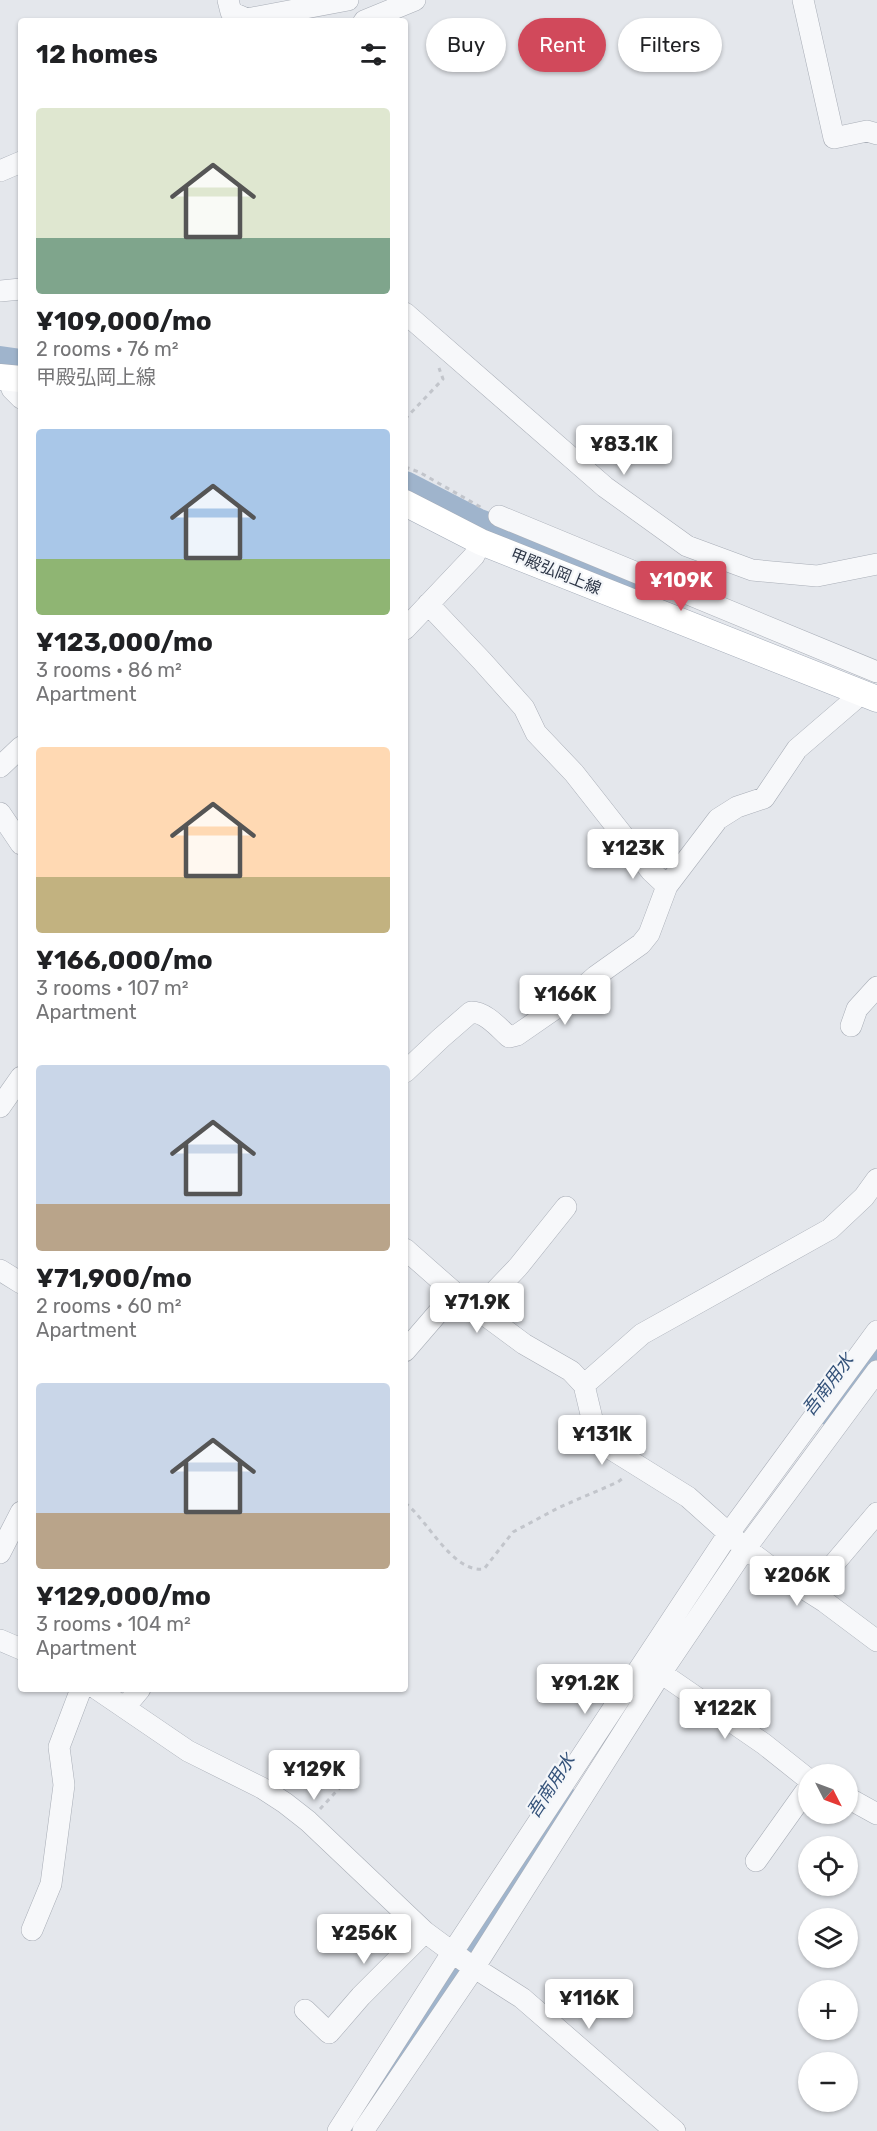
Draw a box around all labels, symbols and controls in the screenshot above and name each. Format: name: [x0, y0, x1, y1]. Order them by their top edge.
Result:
chip: Buy: [426, 18, 506, 72]
chip: Rent: [518, 18, 606, 72]
chip: Filters: [618, 18, 722, 72]
icon: filters: [357, 38, 390, 71]
text: 12 homes: [36, 39, 158, 70]
icon: home: [159, 147, 267, 255]
text: ¥109,000/mo: [36, 306, 212, 337]
text: 2 rooms · 76 m²: [36, 337, 179, 361]
text: 甲殿弘岡上線: [36, 365, 156, 389]
pin: ¥83.1K: [575, 425, 673, 476]
text: ¥83.1K: [590, 432, 658, 456]
icon: home: [159, 468, 267, 576]
street label: 甲殿弘岡上線: [508, 545, 604, 598]
pin: ¥109K: [639, 561, 723, 612]
text: ¥109K: [649, 568, 713, 592]
text: ¥123,000/mo: [36, 627, 213, 658]
text: 3 rooms · 86 m²: [36, 658, 182, 682]
text: Apartment: [36, 682, 137, 706]
icon: home: [159, 786, 267, 894]
pin: ¥123K: [591, 829, 675, 880]
text: ¥123K: [601, 836, 665, 860]
text: ¥166,000/mo: [36, 945, 213, 976]
pin: ¥166K: [523, 975, 607, 1026]
text: 3 rooms · 107 m²: [36, 976, 189, 1000]
text: ¥166K: [533, 982, 597, 1006]
text: Apartment: [36, 1000, 137, 1024]
icon: home: [159, 1104, 267, 1212]
text: ¥71,900/mo: [36, 1263, 192, 1294]
pin: ¥71.9K: [428, 1283, 526, 1334]
text: ¥71.9K: [444, 1290, 510, 1314]
text: 2 rooms · 60 m²: [36, 1294, 182, 1318]
text: Apartment: [36, 1318, 137, 1342]
water label: 吾南用水: [798, 1348, 860, 1420]
pin: ¥131K: [560, 1415, 644, 1466]
icon: home: [159, 1422, 267, 1530]
text: ¥131K: [572, 1422, 632, 1446]
pin: ¥206K: [755, 1556, 839, 1607]
text: ¥206K: [764, 1563, 830, 1587]
text: ¥129,000/mo: [36, 1581, 211, 1612]
text: 3 rooms · 104 m²: [36, 1612, 191, 1636]
text: Apartment: [36, 1636, 137, 1660]
pin: ¥91.2K: [536, 1664, 634, 1715]
text: ¥91.2K: [551, 1671, 619, 1695]
pin: ¥122K: [683, 1689, 767, 1740]
text: ¥122K: [694, 1696, 756, 1720]
water label: 吾南用水: [522, 1748, 581, 1822]
pin: ¥129K: [272, 1750, 356, 1801]
text: ¥129K: [283, 1757, 345, 1781]
north arrow: [798, 1764, 858, 1824]
map controls: [798, 1764, 858, 2112]
button: locate: [798, 1836, 858, 1896]
button: layers: [798, 1908, 858, 1968]
pin: ¥256K: [322, 1914, 406, 1965]
text: ¥256K: [331, 1921, 397, 1945]
pin: ¥116K: [547, 1979, 631, 2030]
button: +: [798, 1980, 858, 2040]
text: ¥116K: [559, 1986, 619, 2010]
button: −: [798, 2052, 858, 2112]

